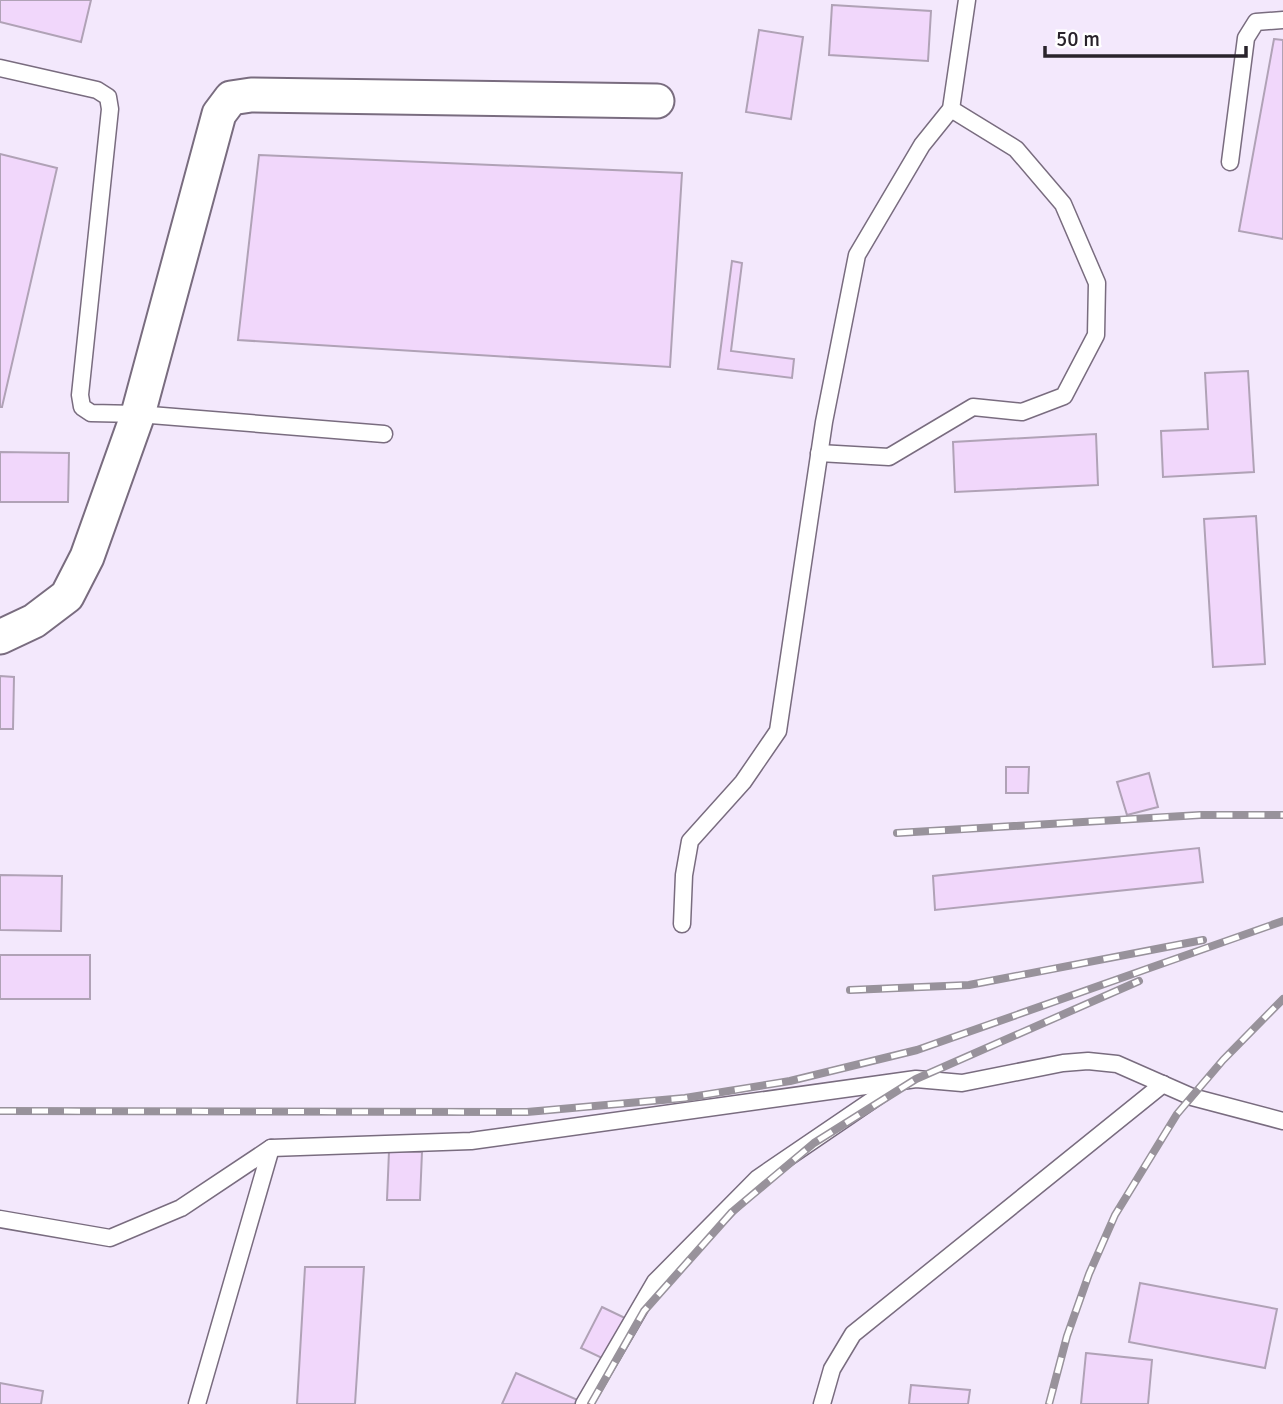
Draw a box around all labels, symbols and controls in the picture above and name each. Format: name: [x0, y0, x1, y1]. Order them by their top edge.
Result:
scale bar: [1045, 14, 1246, 58]
text: 50 m: [1056, 26, 1100, 52]

